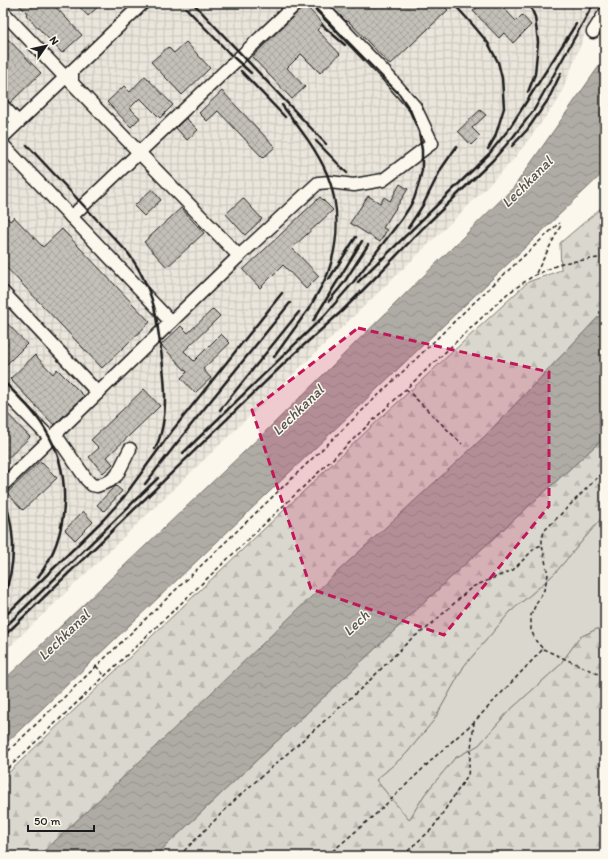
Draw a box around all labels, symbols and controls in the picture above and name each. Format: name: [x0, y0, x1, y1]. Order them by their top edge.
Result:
north arrow: [26, 26, 66, 66]
text: N: [46, 34, 61, 47]
water label: Lechkanal: [498, 151, 558, 211]
water label: Lechkanal: [268, 380, 329, 439]
water label: Lechkanal: [34, 605, 95, 664]
water label: Lech: [339, 606, 373, 640]
scale bar: [28, 807, 94, 833]
text: 50 m: [34, 814, 60, 828]

